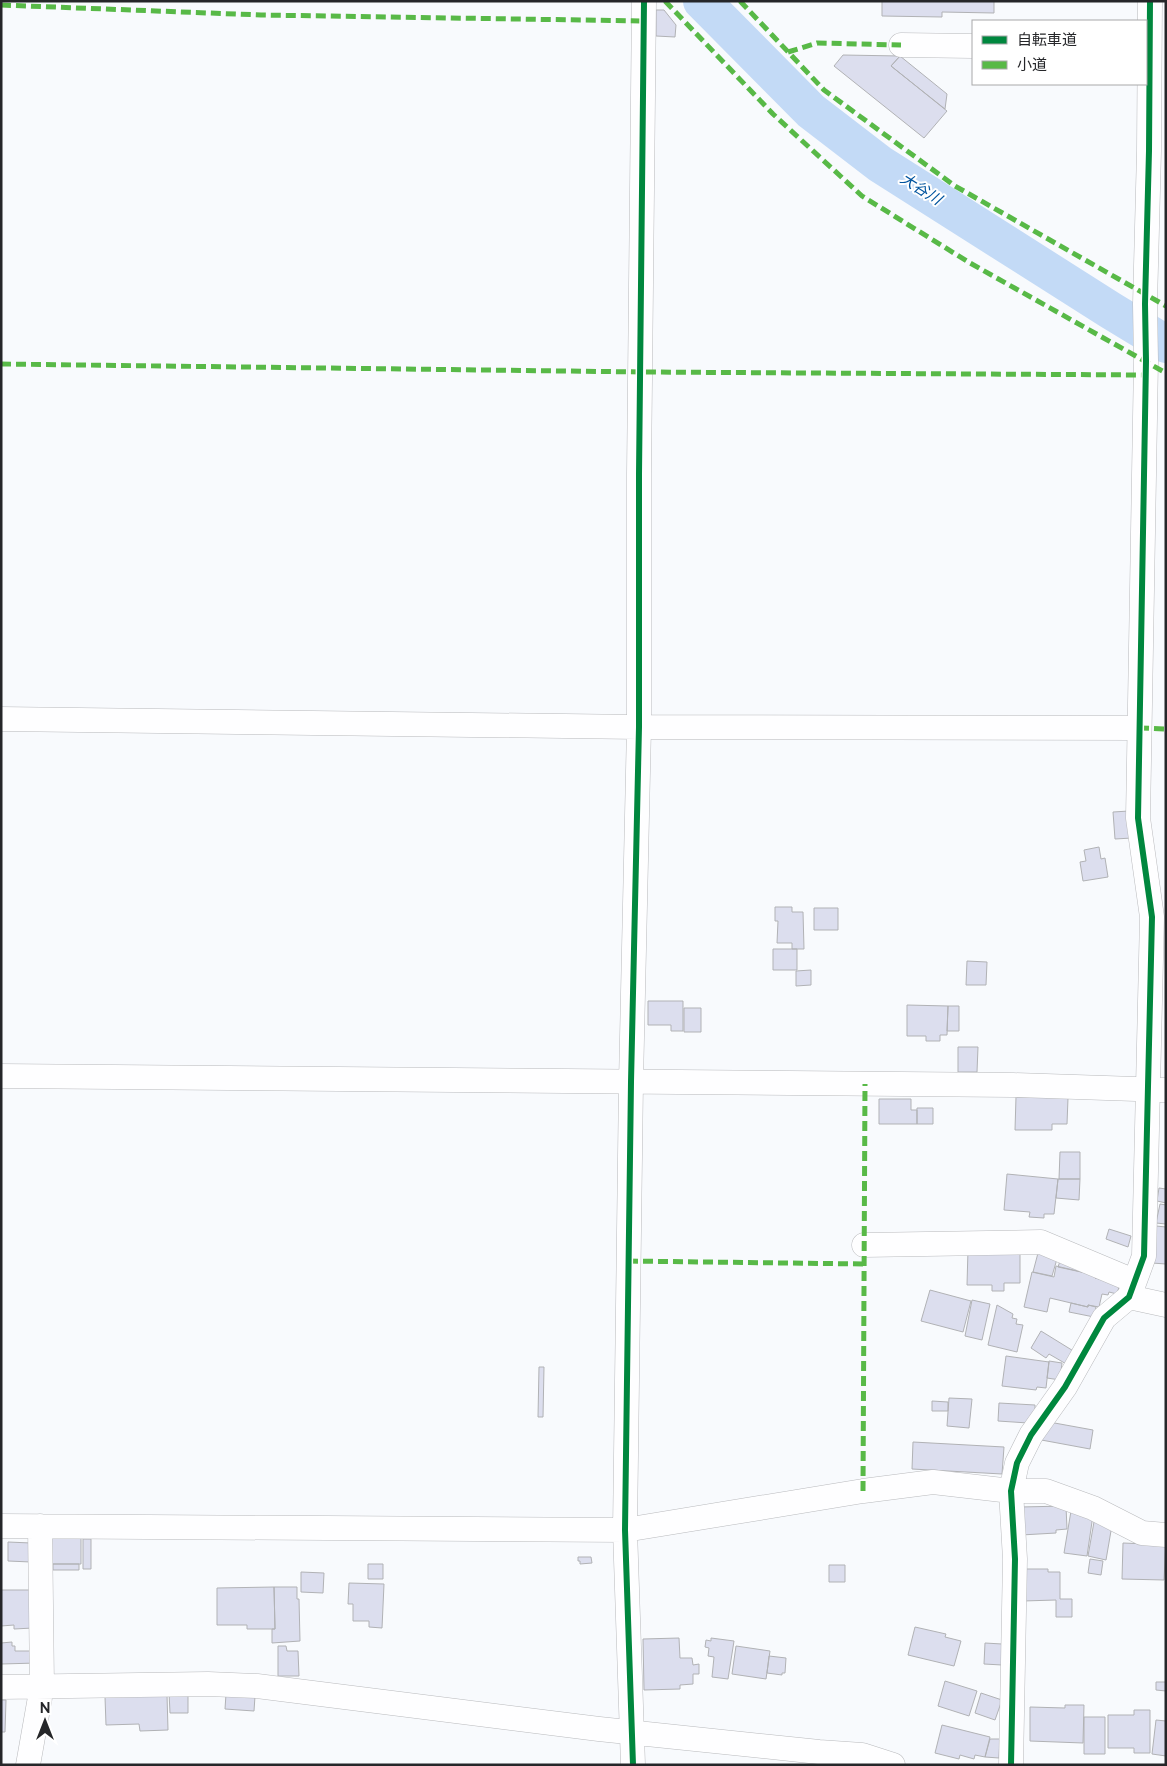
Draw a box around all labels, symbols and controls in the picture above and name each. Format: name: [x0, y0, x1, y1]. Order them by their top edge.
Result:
legend: [972, 20, 1147, 85]
text: 自転車道: [1017, 31, 1077, 49]
text: 小道: [1017, 56, 1047, 74]
water label: 大谷川: [897, 169, 947, 210]
north arrow: [20, 1696, 70, 1746]
text: N: [40, 1700, 50, 1716]

